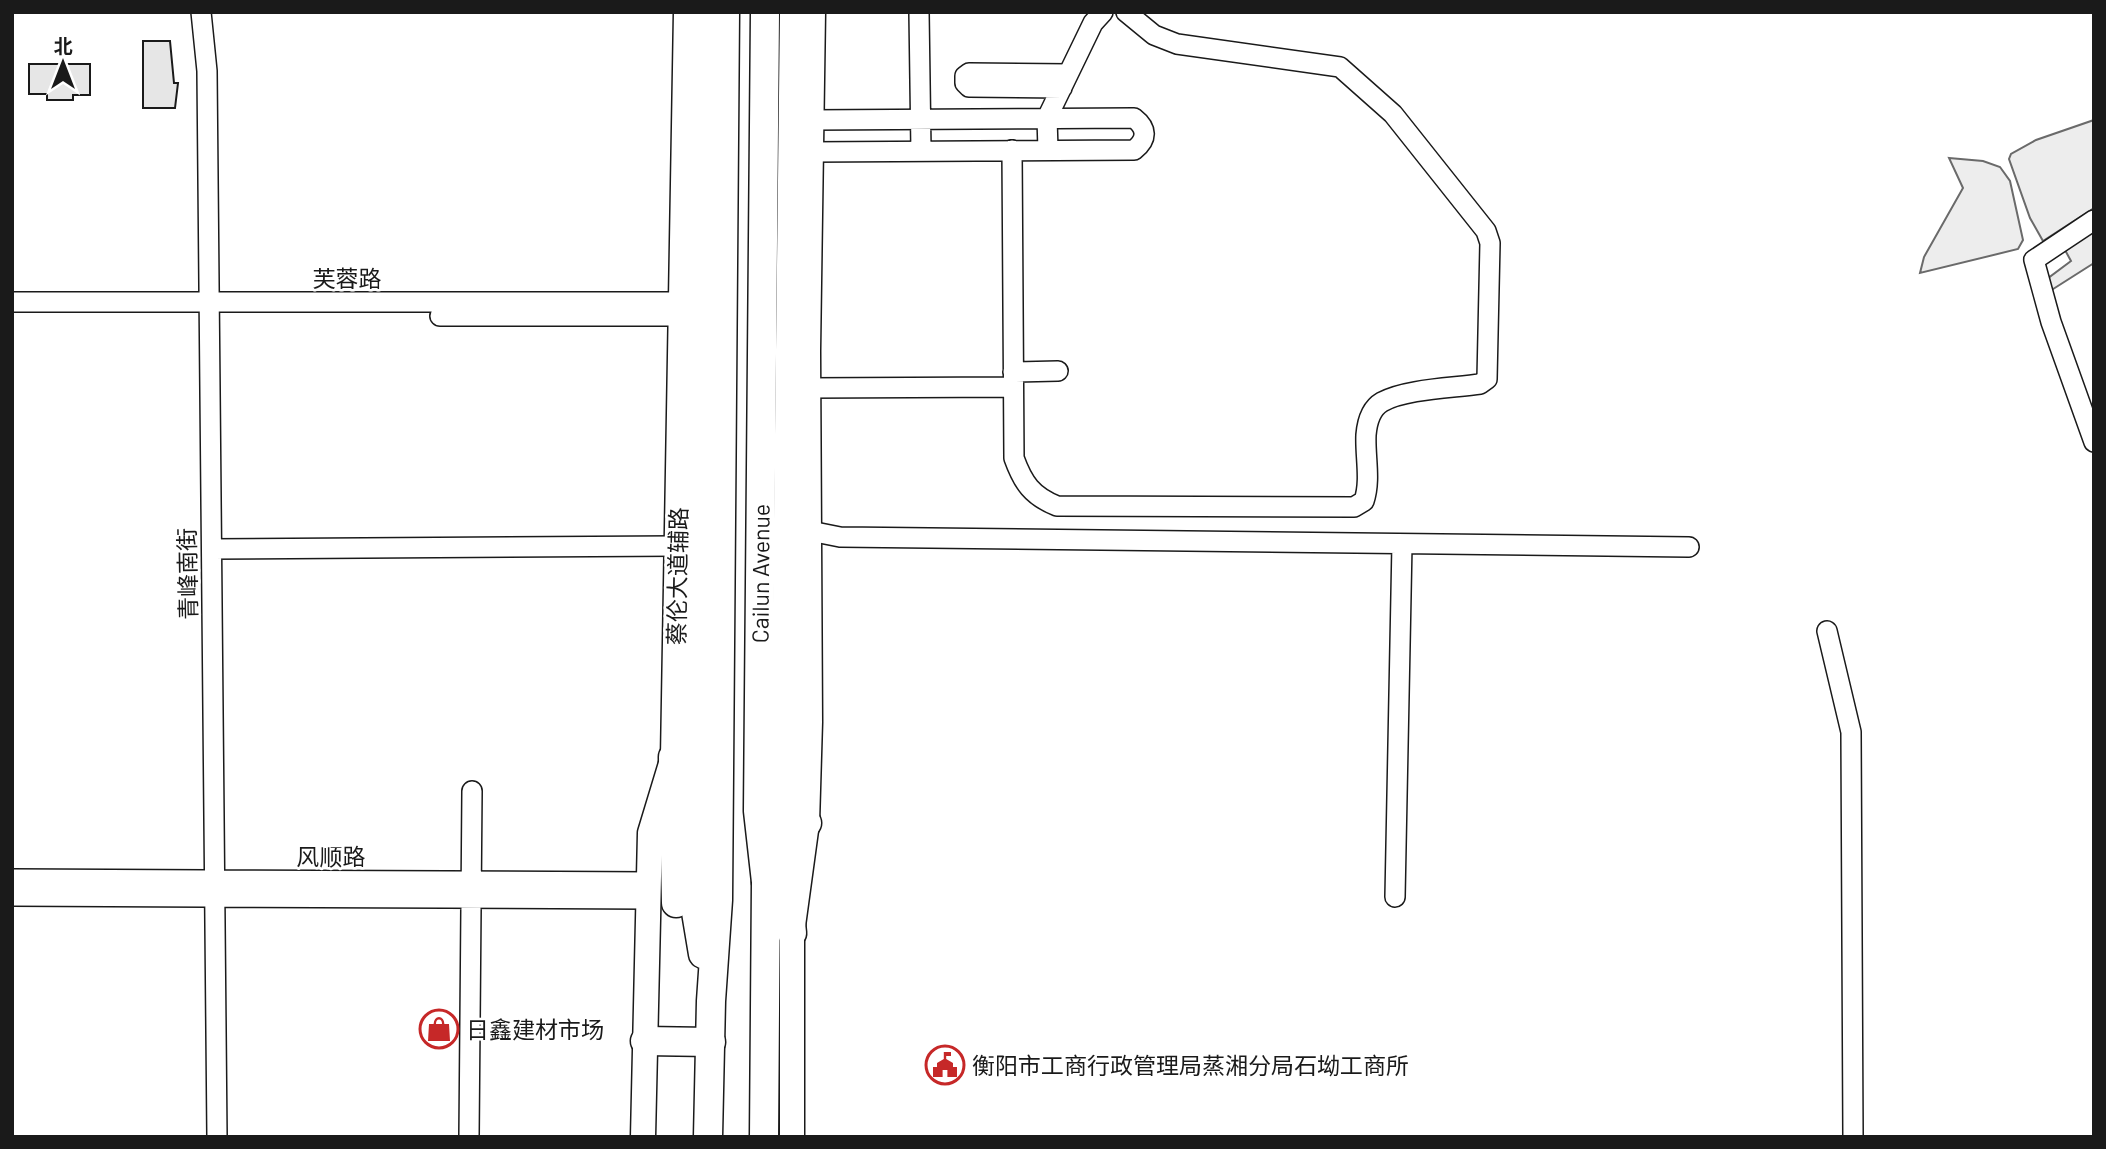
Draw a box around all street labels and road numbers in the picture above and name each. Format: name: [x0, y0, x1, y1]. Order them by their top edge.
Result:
street label: 芙蓉路: [313, 264, 382, 292]
street label: Cailun Avenue: [745, 504, 775, 643]
street label: 蔡伦大道辅路: [662, 507, 692, 645]
street label: 青峰南街: [172, 528, 202, 620]
street label: 风顺路: [297, 842, 366, 870]

